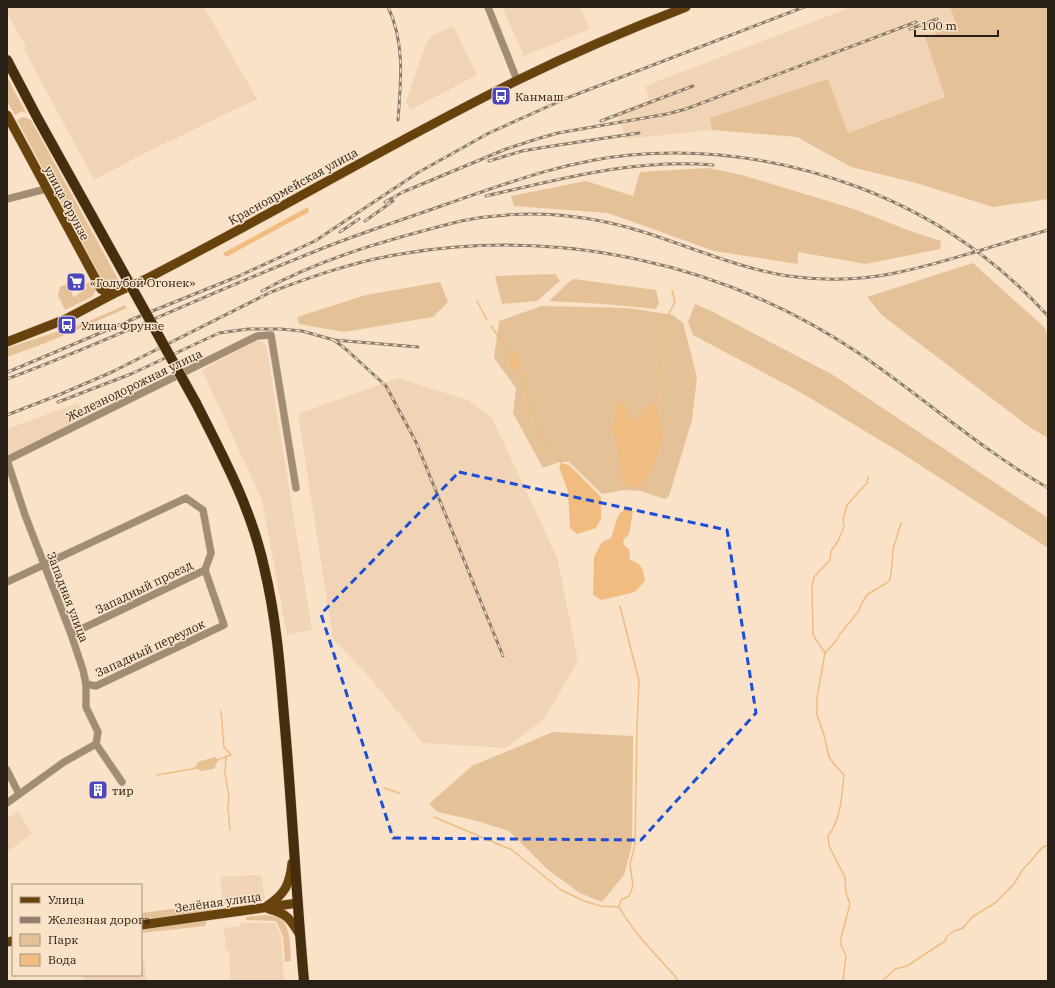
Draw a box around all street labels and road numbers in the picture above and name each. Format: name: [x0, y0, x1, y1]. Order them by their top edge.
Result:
street label: Красноармейская улица: [226, 144, 361, 228]
street label: улица Фрунзе: [41, 163, 93, 243]
street label: Железнодорожная улица: [64, 345, 205, 425]
street label: Западная улица: [44, 550, 92, 645]
street label: Западный проезд: [93, 557, 195, 617]
street label: Западный переулок: [93, 616, 207, 680]
street label: Зелёная улица: [174, 888, 263, 915]

